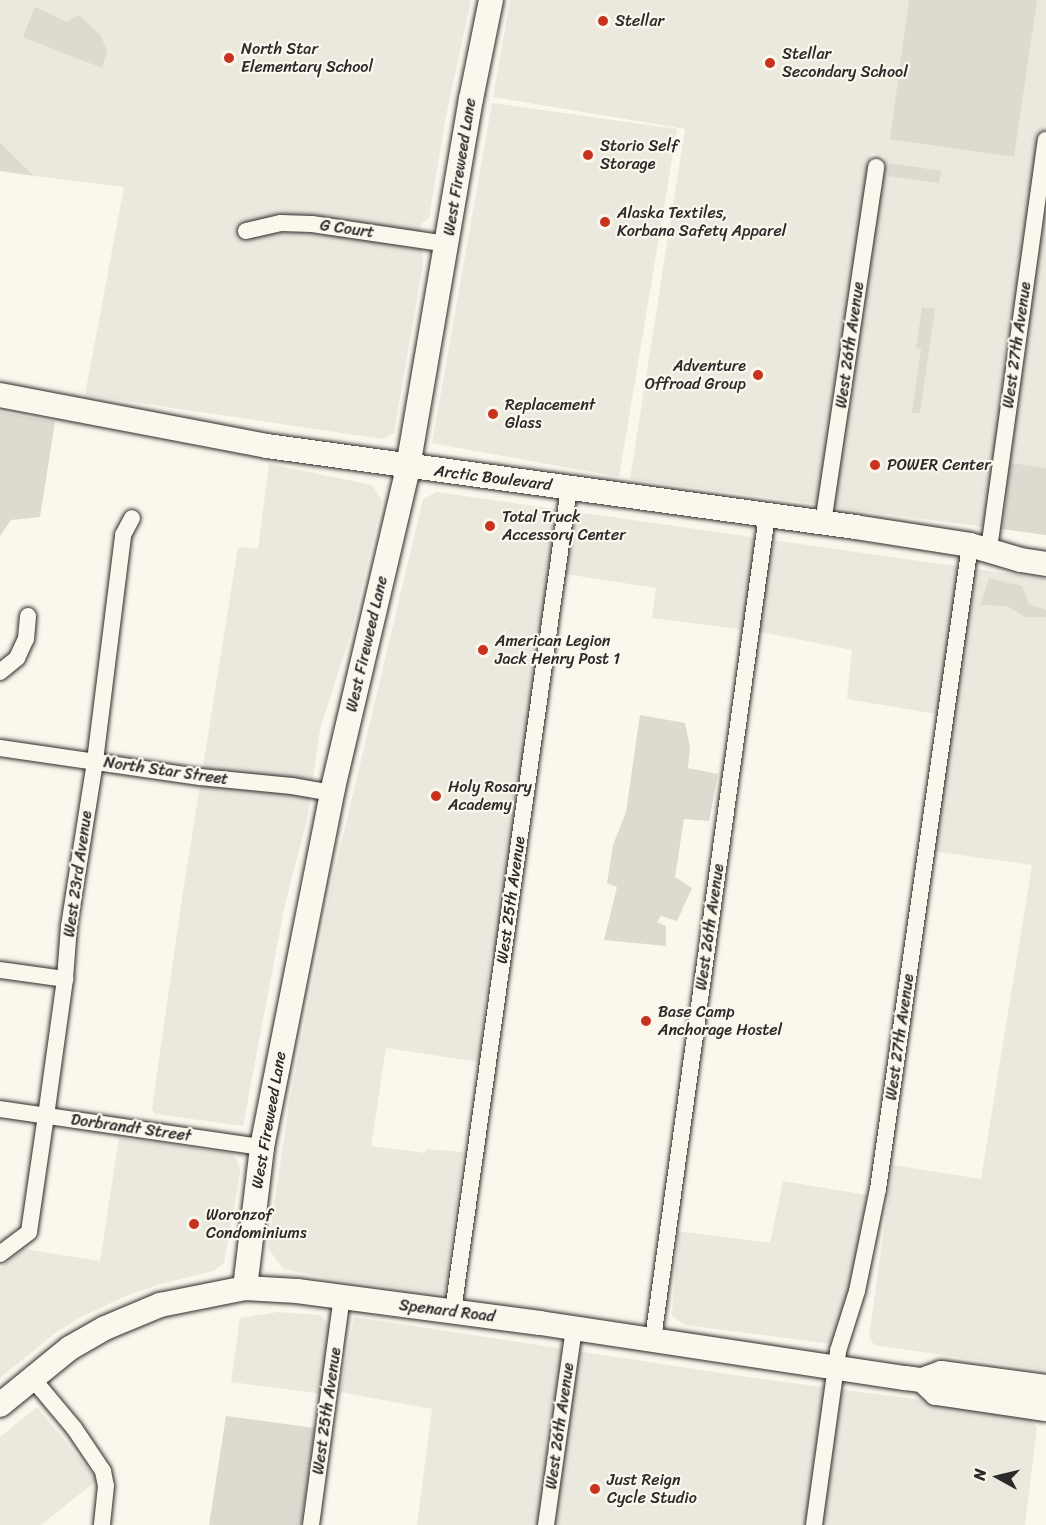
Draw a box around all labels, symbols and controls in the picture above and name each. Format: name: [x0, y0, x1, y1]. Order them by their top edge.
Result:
place label: Stellar: [615, 11, 664, 31]
marker: Stellar: [596, 14, 610, 28]
place label: North Star Elementary School: [241, 39, 373, 77]
place label: Stellar Secondary School: [782, 44, 908, 82]
marker: North Star Elementary School: [222, 51, 236, 65]
marker: Stellar Secondary School: [763, 56, 777, 70]
street label: West Fireweed Lane: [440, 97, 480, 237]
place label: Storio Self Storage: [600, 136, 678, 174]
marker: Storio Self Storage: [581, 148, 595, 162]
place label: Alaska Textiles, Korbana Safety Apparel: [617, 203, 786, 241]
marker: Alaska Textiles, Korbana Safety Apparel: [598, 215, 612, 229]
street label: G Court: [319, 216, 375, 242]
street label: West 26th Avenue: [832, 280, 868, 410]
street label: West 27th Avenue: [999, 280, 1035, 410]
place label: Adventure Offroad Group: [644, 356, 746, 394]
marker: Adventure Offroad Group: [751, 368, 765, 382]
place label: Replacement Glass: [505, 395, 595, 433]
marker: Replacement Glass: [486, 407, 500, 421]
place label: POWER Center: [887, 455, 991, 475]
marker: POWER Center: [868, 458, 882, 472]
street label: Arctic Boulevard: [433, 461, 553, 495]
place label: Total Truck Accessory Center: [502, 507, 626, 545]
marker: Total Truck Accessory Center: [483, 519, 497, 533]
street label: West Fireweed Lane: [342, 574, 392, 714]
place label: American Legion Jack Henry Post 1: [495, 631, 621, 669]
marker: American Legion Jack Henry Post 1: [476, 643, 490, 657]
street label: North Star Street: [101, 753, 231, 789]
place label: Holy Rosary Academy: [448, 777, 532, 815]
marker: Holy Rosary Academy: [429, 789, 443, 803]
street label: West 23rd Avenue: [60, 810, 96, 938]
street label: West 25th Avenue: [493, 835, 529, 965]
street label: West 26th Avenue: [692, 862, 728, 992]
street label: West 27th Avenue: [882, 972, 918, 1102]
place label: Base Camp Anchorage Hostel: [658, 1002, 783, 1040]
marker: Base Camp Anchorage Hostel: [639, 1014, 653, 1028]
street label: West Fireweed Lane: [247, 1050, 291, 1190]
street label: Dorbrandt Street: [69, 1110, 193, 1146]
place label: Woronzof Condominiums: [206, 1205, 306, 1243]
marker: Woronzof Condominiums: [187, 1217, 201, 1231]
street label: Spenard Road: [398, 1296, 496, 1326]
street label: West 25th Avenue: [309, 1346, 345, 1476]
street label: West 26th Avenue: [542, 1361, 578, 1491]
north arrow: [968, 1447, 1028, 1507]
text: N: [965, 1467, 995, 1482]
place label: Just Reign Cycle Studio: [607, 1470, 697, 1508]
marker: Just Reign Cycle Studio: [588, 1482, 602, 1496]

